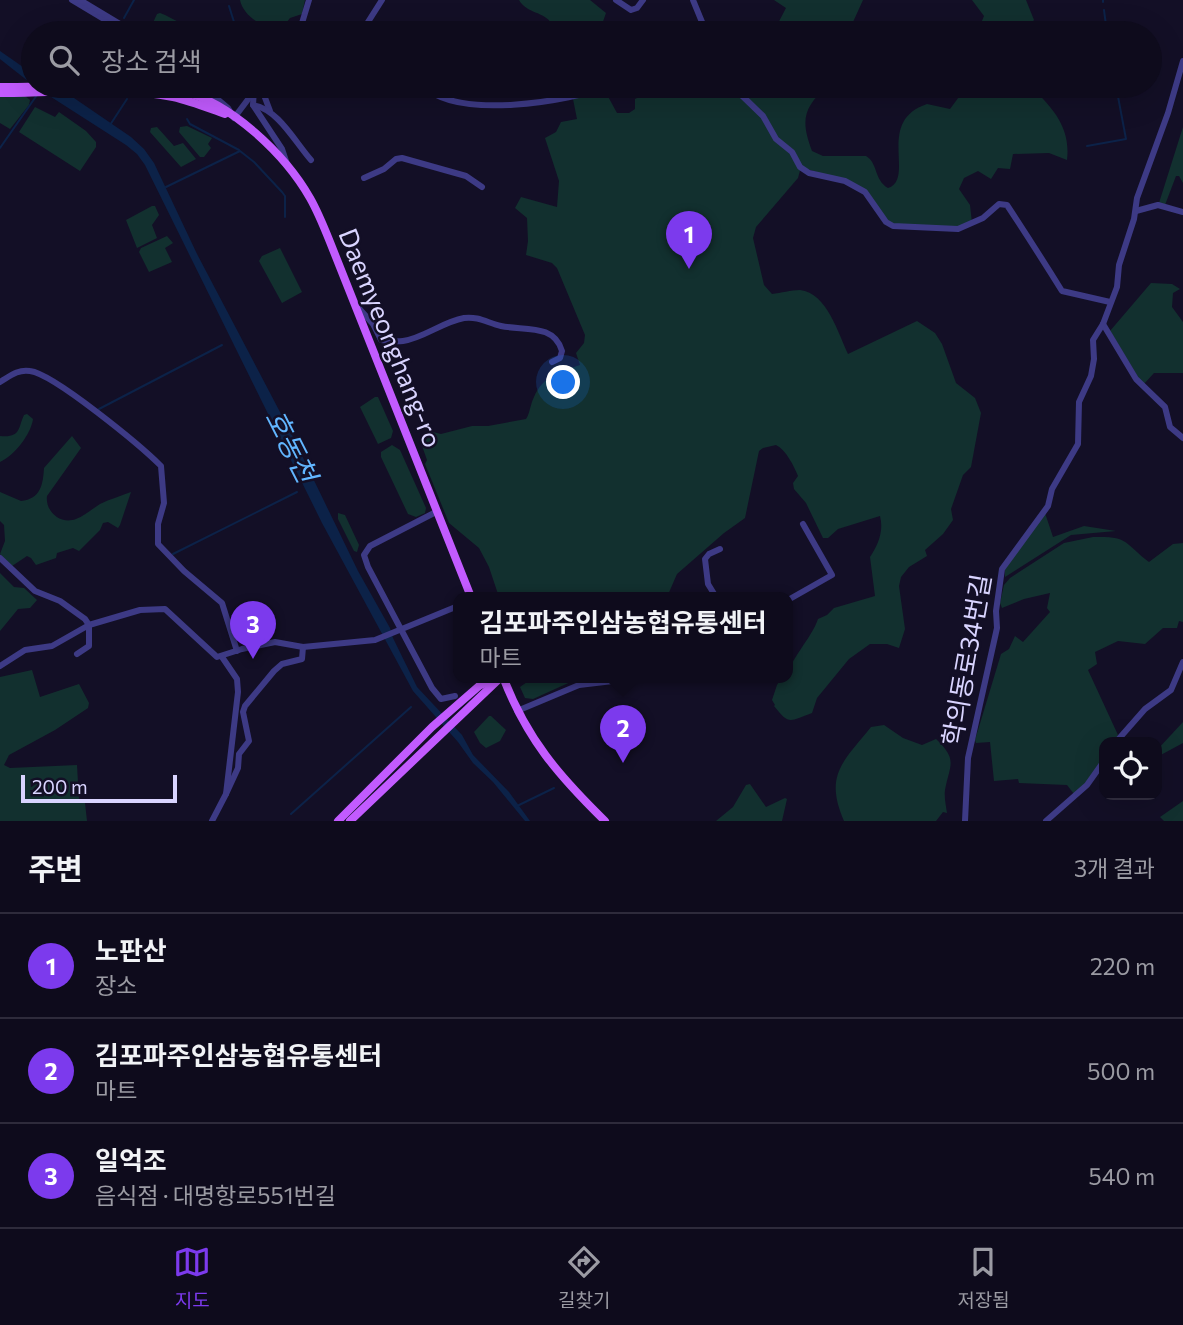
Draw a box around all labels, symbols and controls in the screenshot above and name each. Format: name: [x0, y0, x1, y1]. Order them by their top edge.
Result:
search box: [21, 21, 1162, 98]
icon: search: [45, 41, 83, 79]
text: 장소 검색: [101, 45, 202, 76]
pin: 1: [666, 211, 712, 269]
street label: Daemyeonghang-ro: [333, 223, 449, 451]
your location: [546, 365, 580, 399]
water label: 호동천: [259, 403, 326, 491]
street label: 학의동로34번길: [935, 571, 996, 748]
popup: [453, 592, 793, 683]
pin: 3: [230, 601, 276, 659]
text: 김포파주인삼농협유통센터: [479, 606, 767, 637]
text: 마트: [479, 643, 522, 671]
pin: 2: [600, 705, 646, 763]
map controls: [1099, 737, 1162, 800]
button: locate: [1099, 737, 1162, 800]
scale bar: [21, 772, 177, 804]
text: 200 m: [32, 775, 88, 798]
text: 주변: [28, 849, 83, 886]
text: 3개 결과: [1074, 854, 1155, 882]
text: 노판산: [95, 934, 167, 965]
text: 1: [46, 952, 56, 980]
text: 220 m: [1090, 952, 1155, 980]
text: 장소: [95, 971, 137, 999]
text: 김포파주인삼농협유통센터: [95, 1039, 382, 1070]
text: 2: [44, 1057, 58, 1085]
text: 500 m: [1087, 1057, 1155, 1085]
text: 마트: [95, 1076, 137, 1104]
text: 일억조: [95, 1144, 167, 1175]
text: 3: [44, 1162, 58, 1190]
text: 540 m: [1089, 1162, 1155, 1190]
text: 음식점 · 대명항로551번길: [95, 1181, 336, 1209]
tab: 지도: [173, 1243, 211, 1312]
tab: 길찾기: [558, 1243, 610, 1312]
tab: 저장됨: [957, 1243, 1010, 1312]

